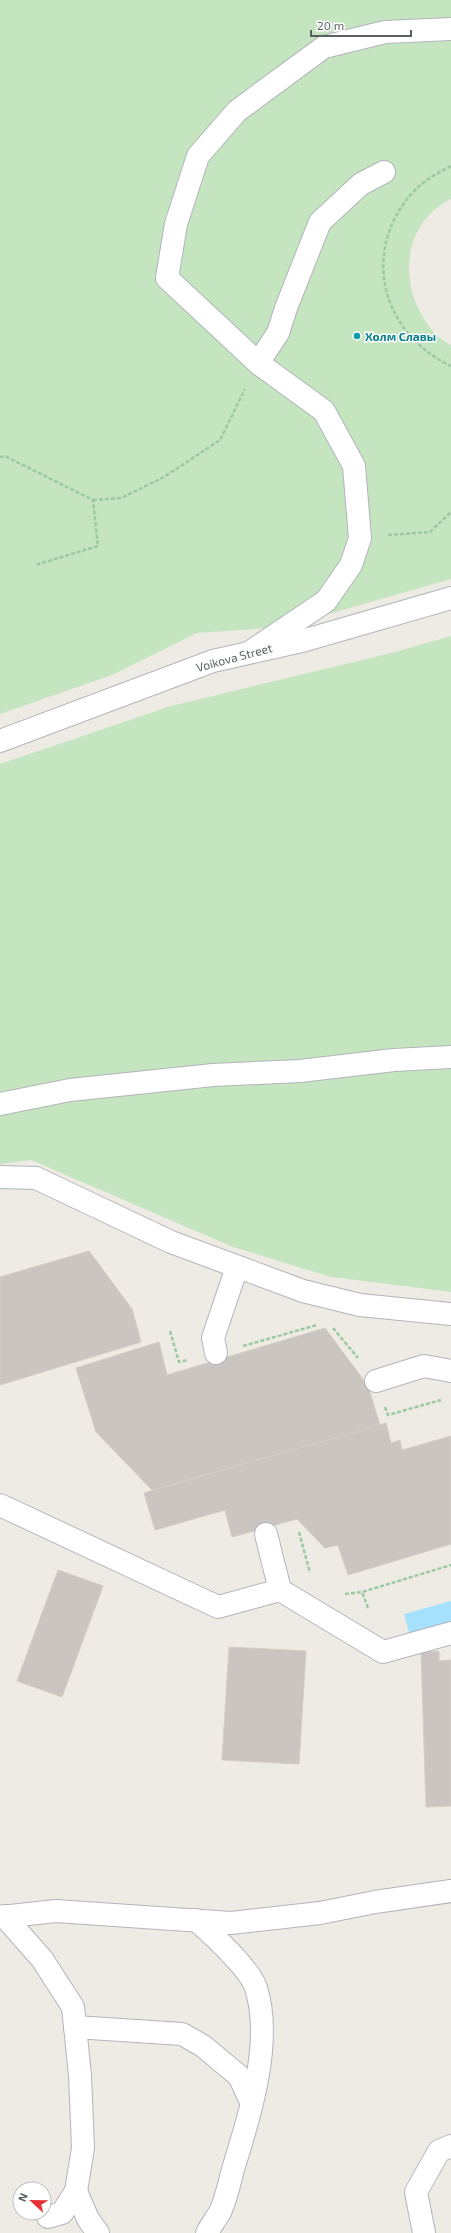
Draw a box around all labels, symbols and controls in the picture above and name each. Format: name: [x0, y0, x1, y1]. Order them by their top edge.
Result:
scale bar: [311, 12, 411, 38]
text: 20 m: [317, 18, 344, 32]
place label: Холм Славы: [365, 329, 436, 343]
marker: Холм Славы: [352, 331, 362, 341]
street label: Voikova Street: [194, 640, 274, 674]
north arrow: [12, 2181, 52, 2221]
text: N: [15, 2191, 30, 2203]

